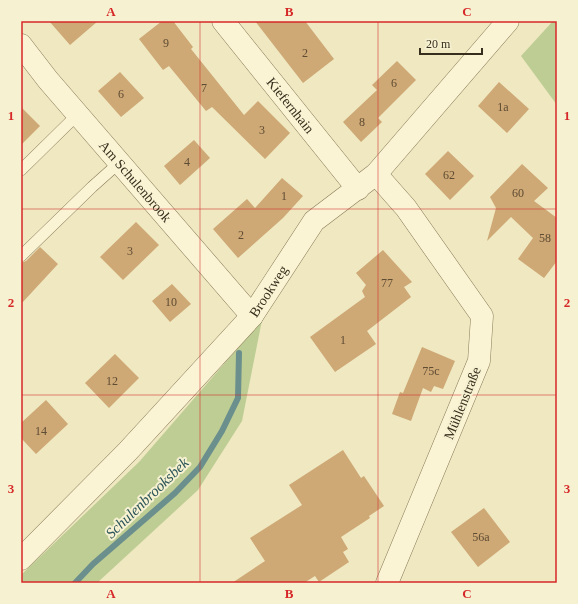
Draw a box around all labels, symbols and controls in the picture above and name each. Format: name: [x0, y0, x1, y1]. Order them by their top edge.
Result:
text: A: [106, 4, 116, 19]
text: B: [285, 4, 294, 19]
text: C: [462, 4, 472, 19]
scale bar: [420, 30, 482, 56]
house number: 9: [163, 36, 169, 50]
text: 20 m: [426, 37, 451, 51]
house number: 2: [302, 46, 308, 60]
street label: Kiefernhain: [263, 75, 317, 136]
house number: 6: [391, 76, 397, 90]
house number: 7: [201, 81, 207, 95]
house number: 6: [118, 87, 124, 101]
house number: 1a: [497, 100, 509, 114]
text: 1: [8, 108, 14, 123]
text: 1: [564, 108, 570, 123]
house number: 8: [359, 115, 365, 129]
house number: 3: [259, 123, 265, 137]
street label: Am Schulenbrook: [96, 138, 174, 225]
house number: 4: [184, 155, 190, 169]
house number: 62: [443, 168, 455, 182]
house number: 60: [512, 186, 524, 200]
house number: 1: [281, 189, 287, 203]
house number: 2: [238, 228, 244, 242]
house number: 58: [539, 231, 551, 245]
house number: 3: [127, 244, 133, 258]
street label: Brookweg: [246, 263, 291, 320]
house number: 77: [381, 276, 393, 290]
text: 2: [8, 295, 14, 310]
house number: 10: [165, 295, 177, 309]
text: 2: [564, 295, 570, 310]
house number: 1: [340, 333, 346, 347]
house number: 75c: [422, 364, 440, 378]
street label: Mühlenstraße: [441, 365, 484, 442]
house number: 12: [106, 374, 118, 388]
house number: 14: [35, 424, 47, 438]
water label: Schulenbrooksbek: [102, 454, 192, 541]
text: 3: [8, 481, 15, 496]
text: 3: [564, 481, 571, 496]
house number: 56a: [472, 530, 490, 544]
text: A: [106, 586, 116, 601]
text: B: [285, 586, 294, 601]
text: C: [462, 586, 472, 601]

